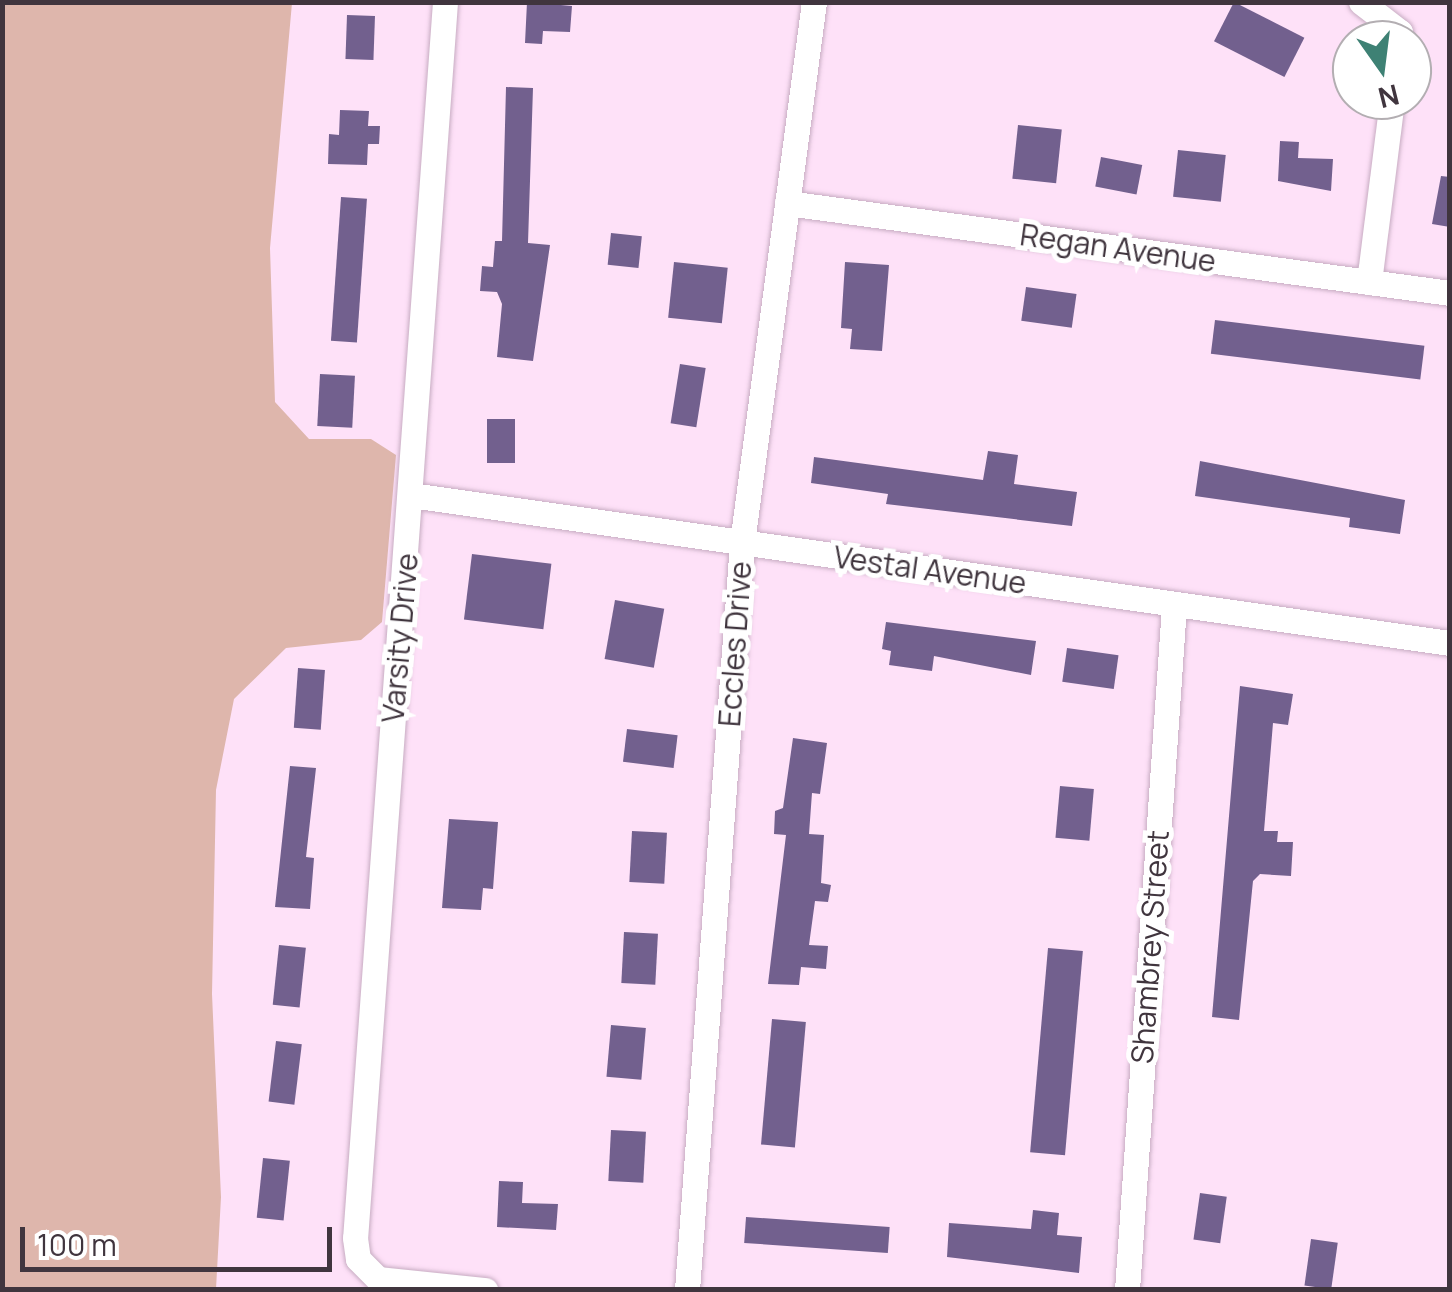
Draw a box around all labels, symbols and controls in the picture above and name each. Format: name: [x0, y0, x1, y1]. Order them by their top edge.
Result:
north arrow: [1332, 20, 1432, 120]
text: N: [1374, 76, 1403, 118]
street label: Regan Avenue: [1018, 216, 1218, 280]
street label: Vestal Avenue: [831, 539, 1029, 601]
street label: Varsity Drive: [375, 552, 425, 724]
street label: Eccles Drive: [711, 560, 759, 728]
street label: Shambrey Street: [1124, 829, 1176, 1065]
scale bar: [25, 1207, 338, 1269]
text: 100 m: [37, 1224, 117, 1265]

